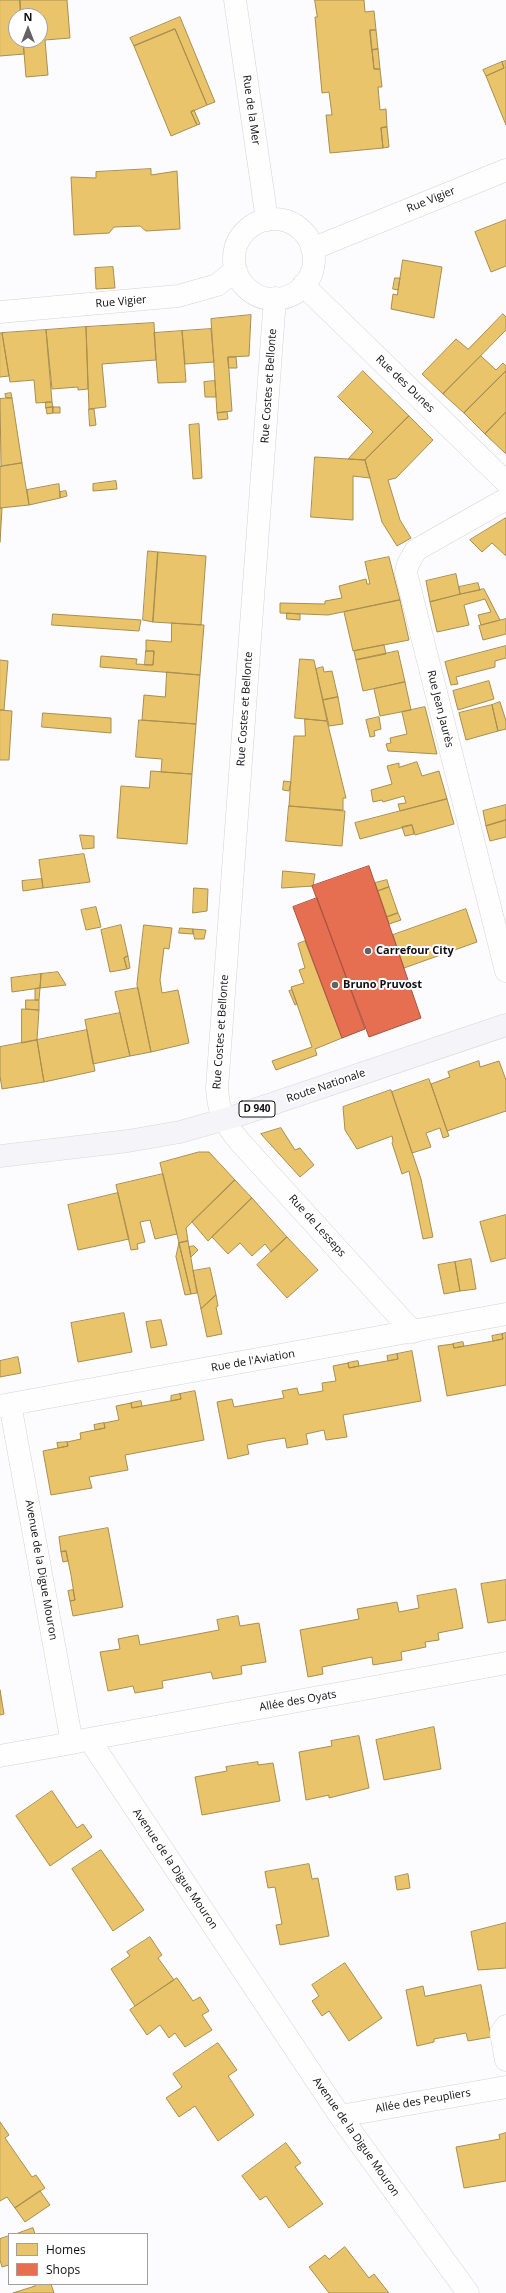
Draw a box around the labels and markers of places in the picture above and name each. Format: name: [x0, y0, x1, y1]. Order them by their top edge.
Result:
place label: Carrefour City: [376, 944, 454, 958]
marker: Carrefour City: [363, 946, 373, 956]
place label: Bruno Pruvost: [343, 978, 422, 992]
marker: Bruno Pruvost: [330, 980, 340, 990]

